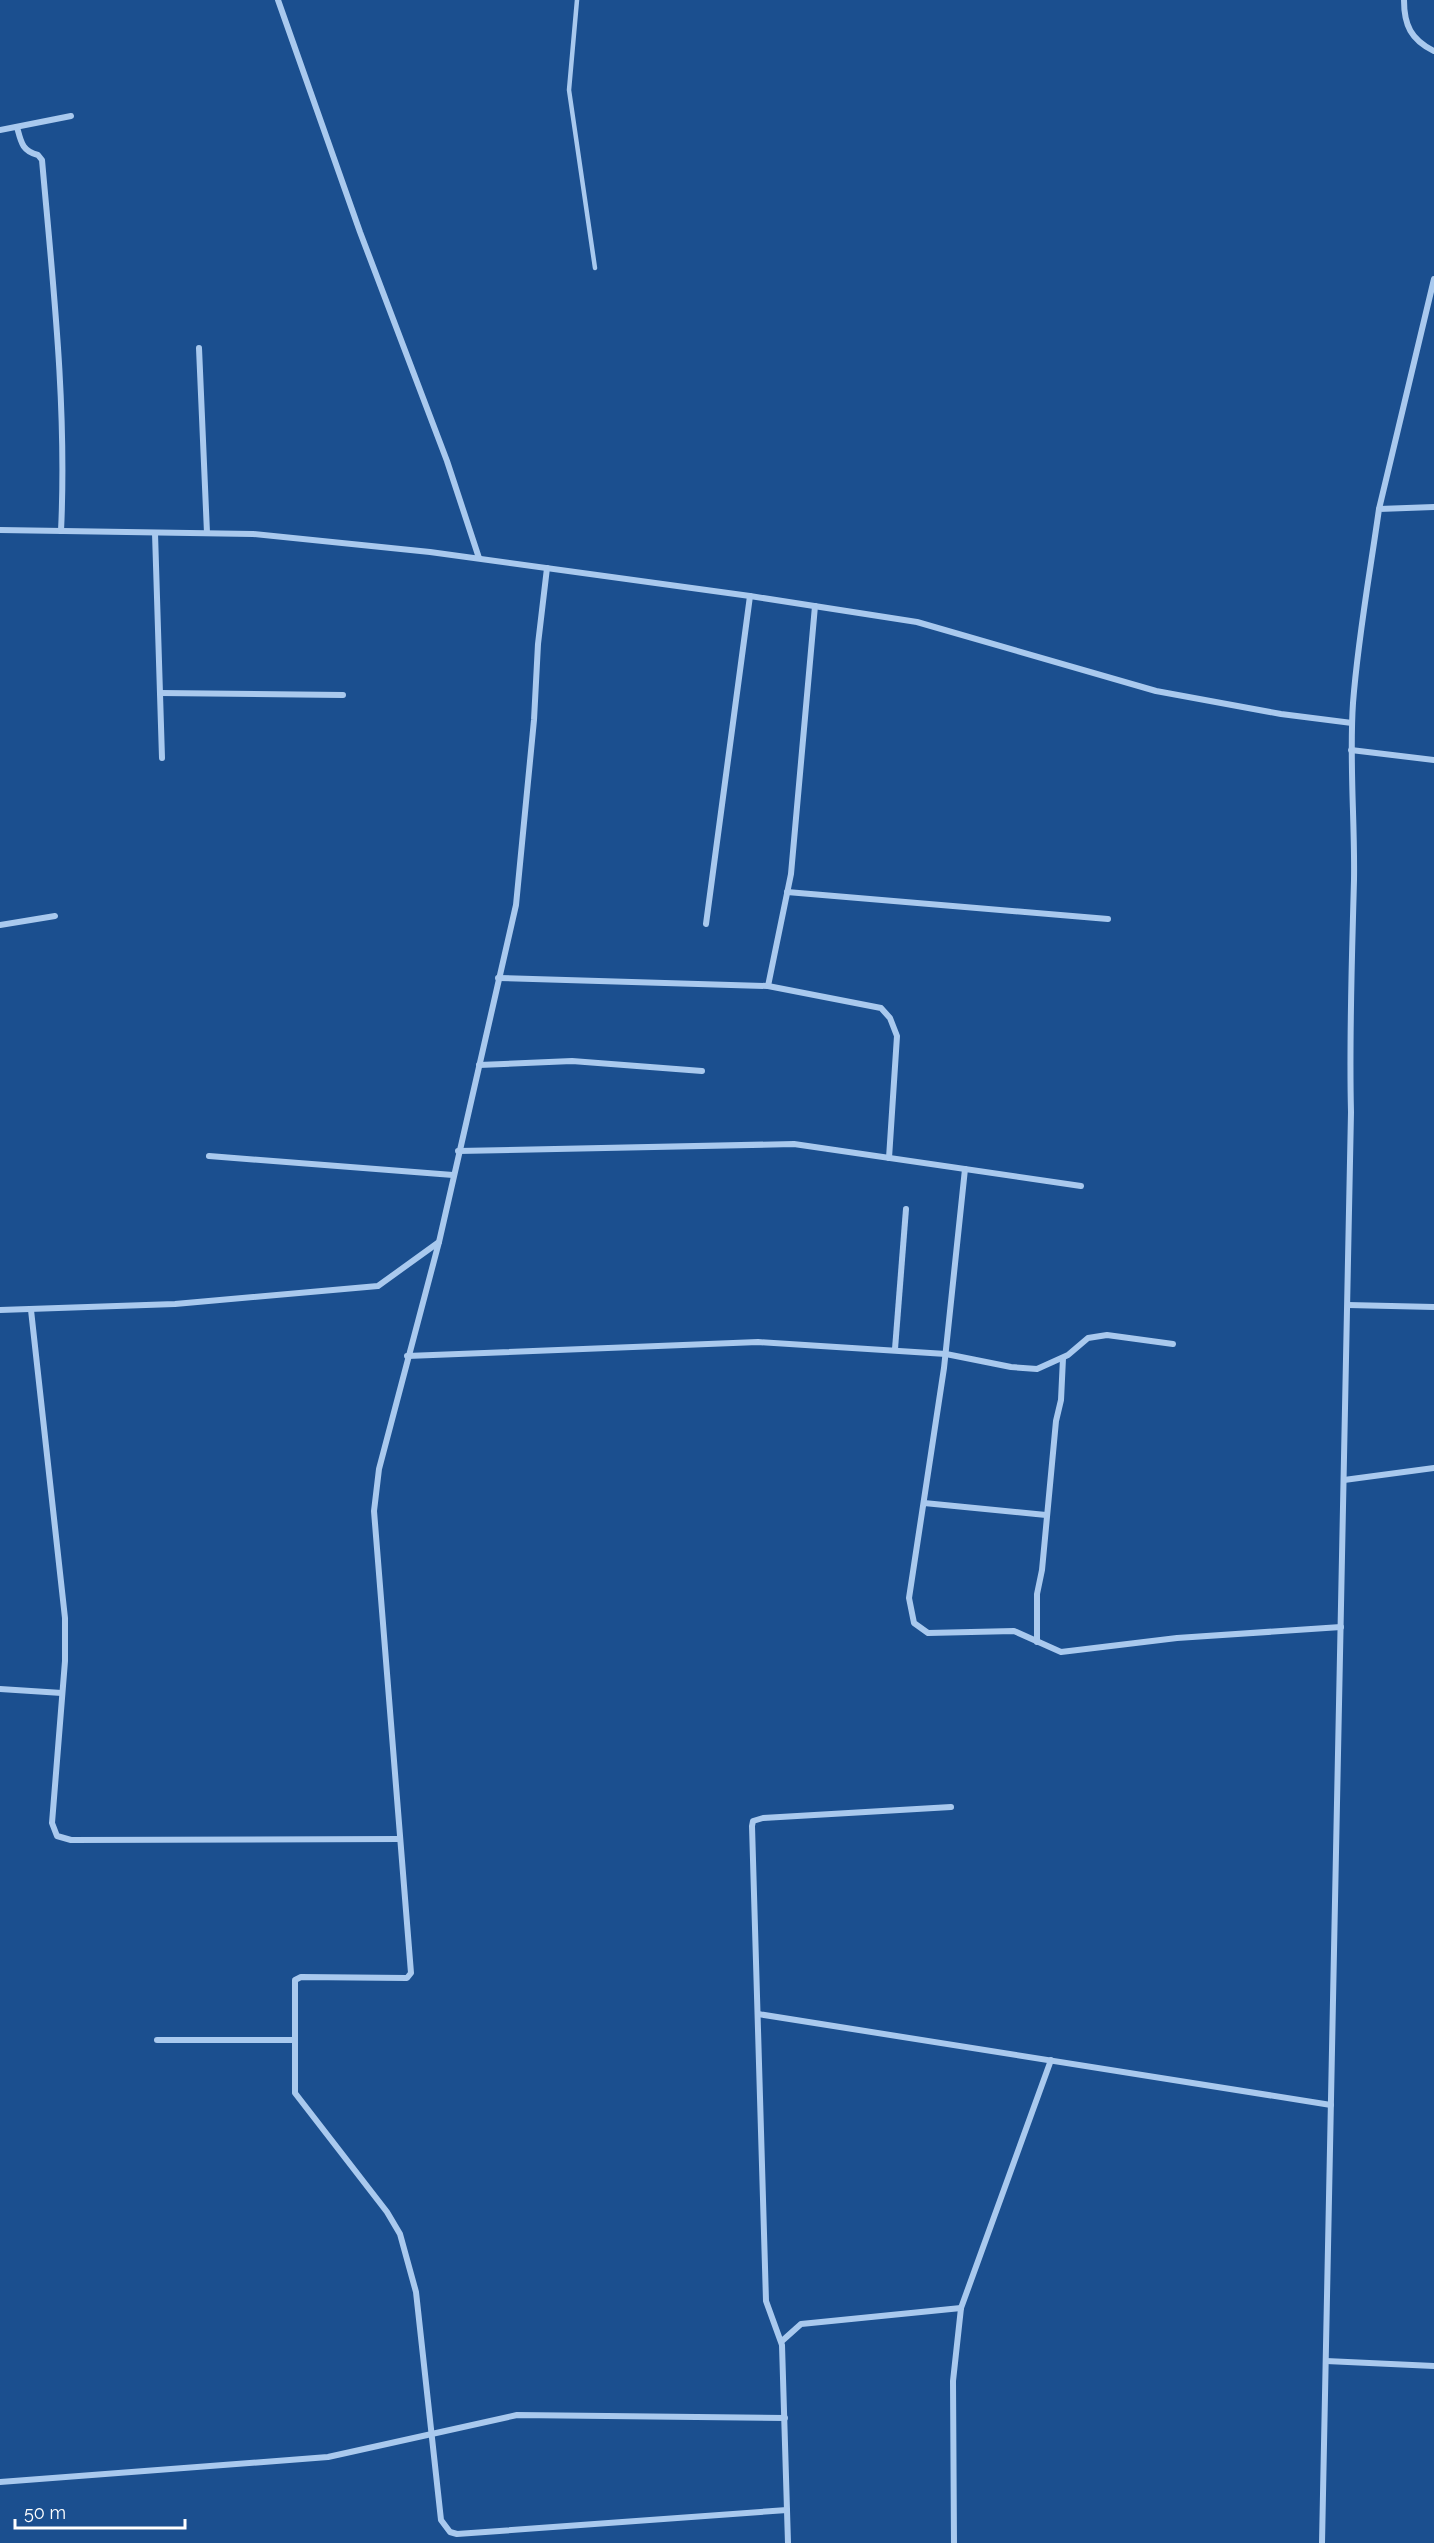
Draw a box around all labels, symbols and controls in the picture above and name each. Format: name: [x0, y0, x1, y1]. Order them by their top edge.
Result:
scale bar: [15, 2492, 184, 2530]
text: 50 m: [24, 2502, 66, 2523]

